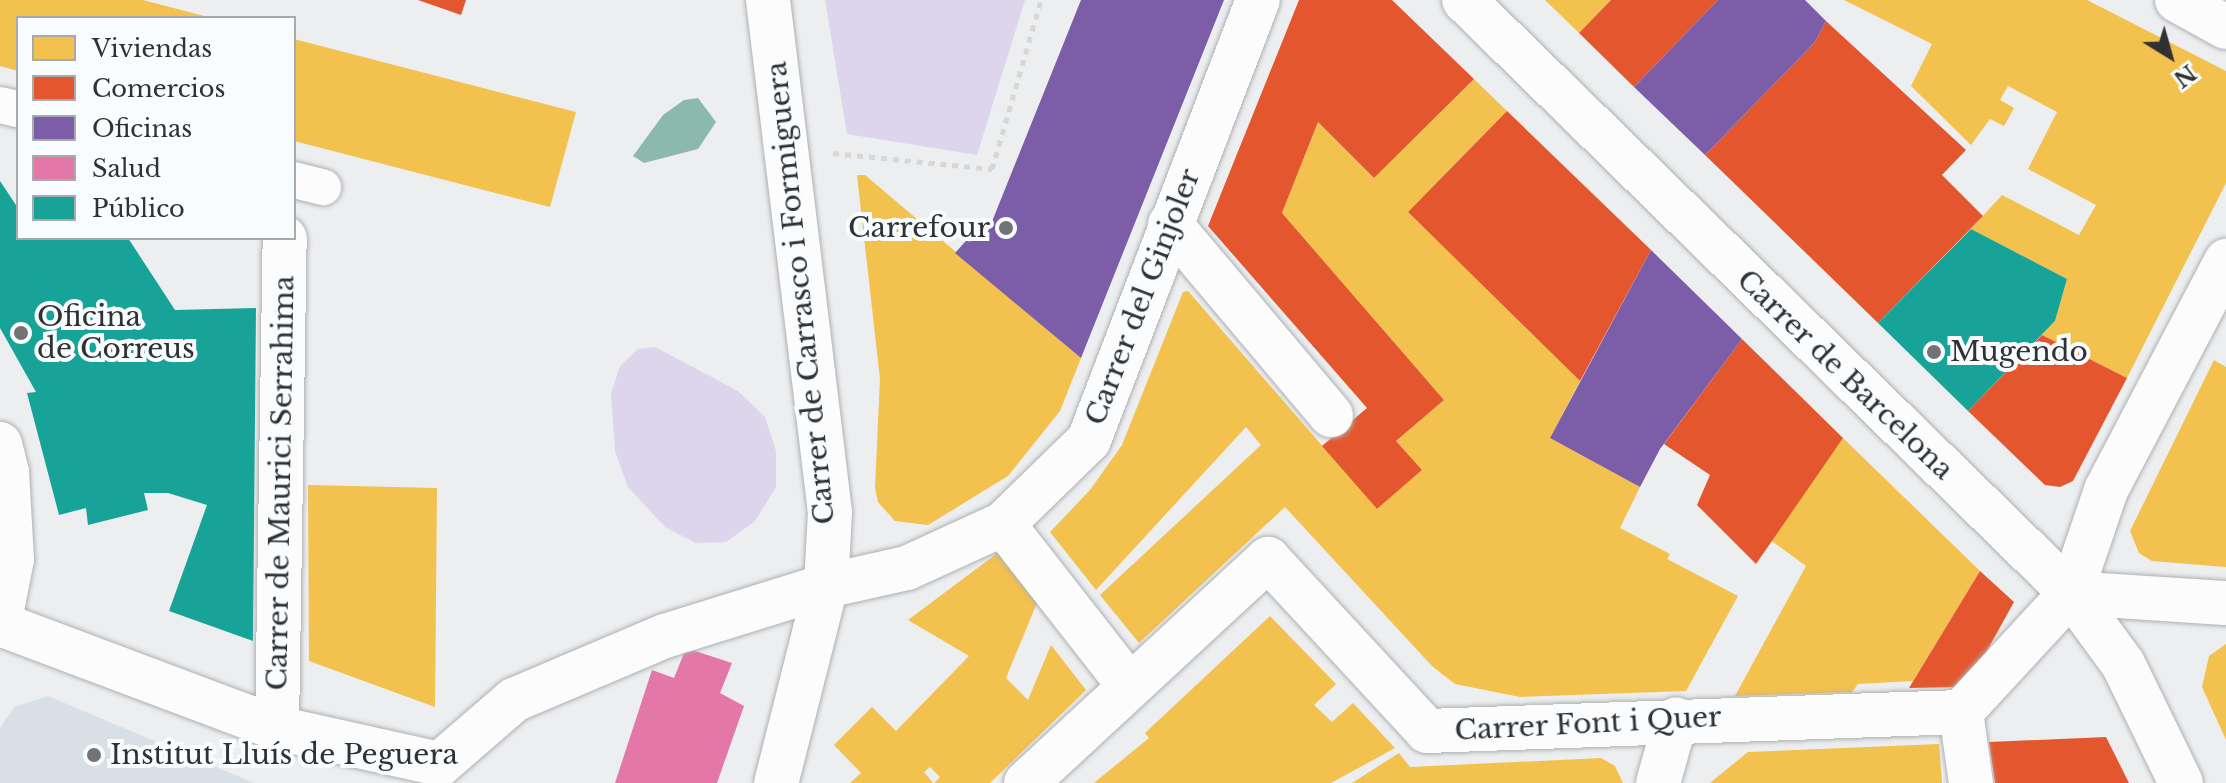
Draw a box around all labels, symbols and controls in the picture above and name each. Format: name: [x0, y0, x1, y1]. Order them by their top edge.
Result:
legend: [16, 16, 296, 240]
north arrow: [2130, 16, 2210, 96]
text: Viviendas: [92, 34, 212, 63]
text: N: [2168, 59, 2201, 93]
street label: Carrer de Carrasco i Formiguera: [760, 60, 842, 526]
text: Comercios: [92, 74, 225, 103]
text: Oficinas: [92, 114, 192, 143]
text: Salud: [92, 154, 161, 183]
street label: Carrer del Ginjoler: [1079, 164, 1207, 430]
text: Público: [92, 194, 185, 223]
place label: Carrefour: [848, 211, 990, 245]
marker: Carrefour: [997, 219, 1015, 237]
street label: Carrer de Barcelona: [1730, 263, 1960, 487]
street label: Carrer de Maurici Serrahima: [261, 275, 301, 691]
place label: Oficina de Correus: [37, 300, 195, 366]
marker: Oficina de Correus: [12, 324, 30, 342]
place label: Mugendo: [1950, 335, 2088, 369]
marker: Mugendo: [1925, 343, 1943, 361]
street label: Carrer Font i Quer: [1453, 700, 1723, 748]
place label: Institut Lluís de Peguera: [110, 738, 458, 772]
marker: Institut Lluís de Peguera: [85, 746, 103, 764]

